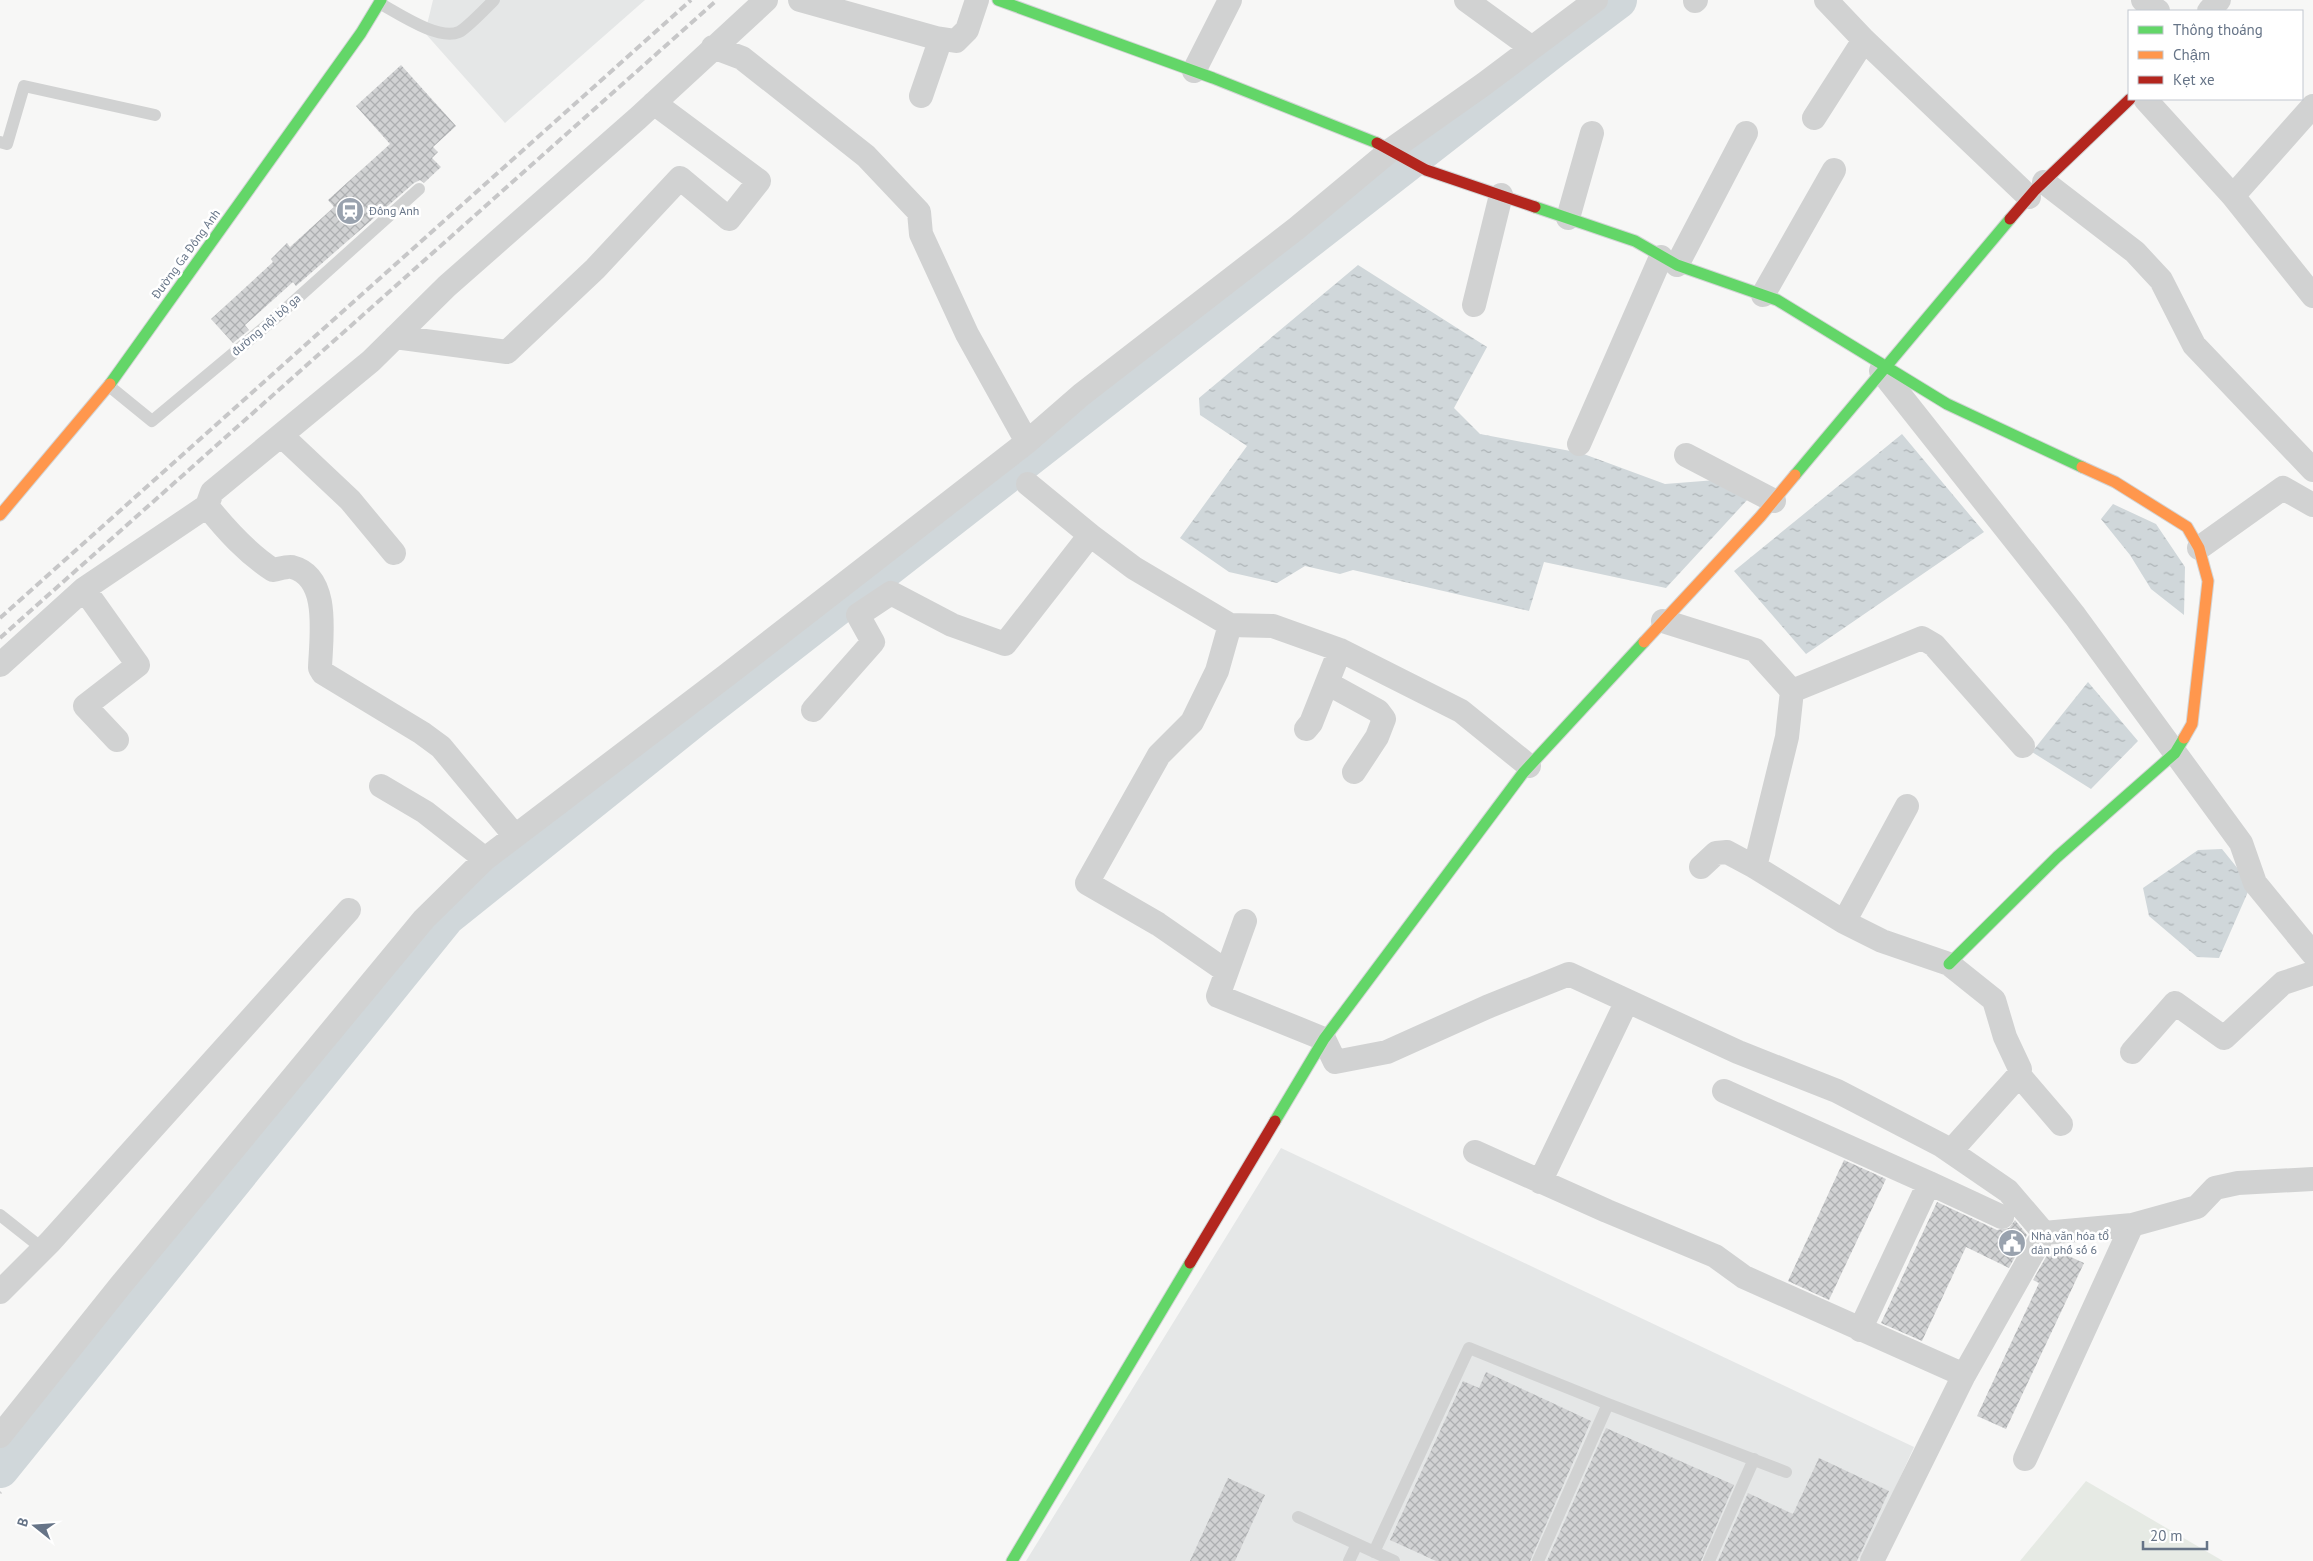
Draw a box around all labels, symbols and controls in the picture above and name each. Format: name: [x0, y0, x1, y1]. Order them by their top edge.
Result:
legend: [2128, 10, 2303, 100]
text: Thông thoáng: [2173, 20, 2263, 39]
text: Chậm: [2173, 45, 2210, 64]
text: Kẹt xe: [2173, 70, 2215, 89]
station icon: Đông Anh: [335, 196, 365, 226]
place label: Đông Anh: [368, 203, 419, 218]
street label: Đường Ga Đông Anh: [148, 206, 223, 302]
street label: đường nội bộ ga: [228, 290, 303, 359]
public building icon: Nhà văn hóa tổ dân phố số 6: [1997, 1228, 2027, 1258]
place label: Nhà văn hóa tổ dân phố số 6: [2031, 1228, 2109, 1257]
north arrow: [10, 1501, 60, 1551]
text: B: [13, 1516, 32, 1529]
scale bar: [2143, 1518, 2207, 1550]
text: 20 m: [2150, 1526, 2183, 1545]

